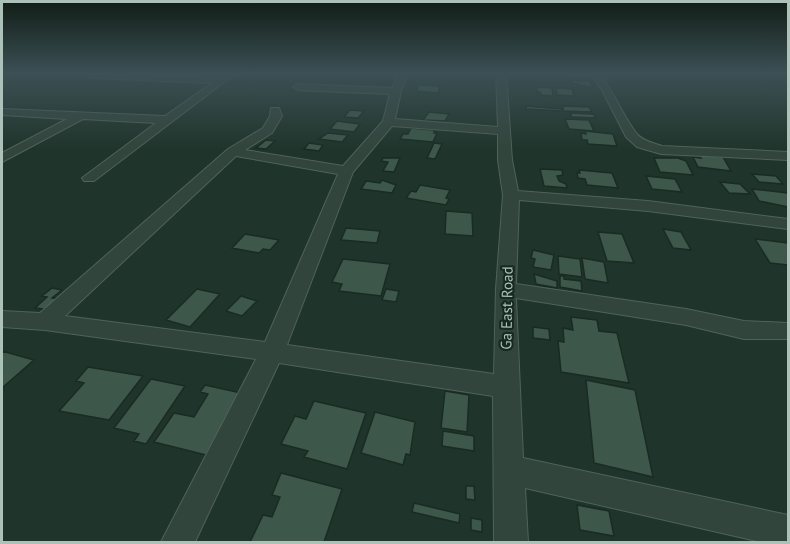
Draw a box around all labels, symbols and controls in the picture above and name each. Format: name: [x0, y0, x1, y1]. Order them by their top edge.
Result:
street label: Ga East Road: [496, 266, 517, 350]

